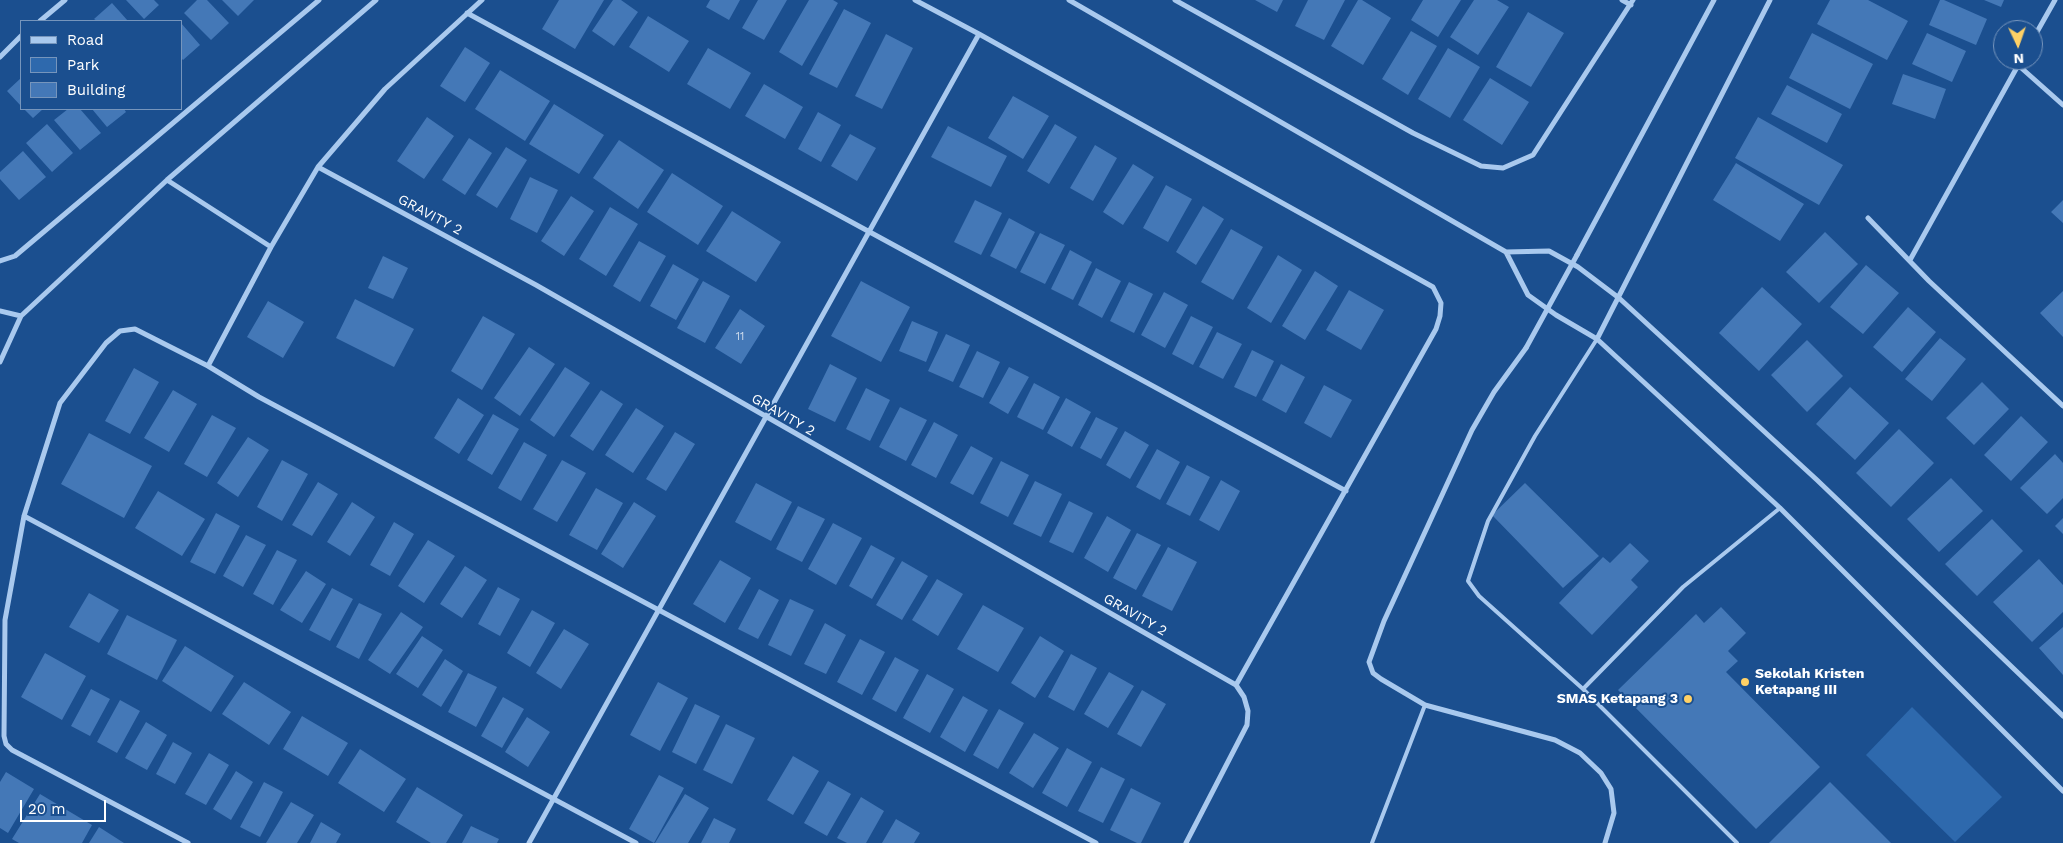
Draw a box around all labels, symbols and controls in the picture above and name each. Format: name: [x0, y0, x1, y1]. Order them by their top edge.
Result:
legend: [20, 20, 182, 110]
north arrow: [1993, 20, 2043, 70]
text: Road: [67, 31, 104, 49]
text: N: [2013, 51, 2024, 67]
text: Park: [67, 56, 99, 74]
text: Building: [67, 81, 125, 99]
street label: GRAVITY 2: [395, 191, 465, 239]
house number: 11: [736, 330, 744, 344]
street label: GRAVITY 2: [748, 390, 818, 440]
street label: GRAVITY 2: [1100, 590, 1170, 640]
place label: Sekolah Kristen Ketapang III: [1755, 666, 1864, 699]
marker: Sekolah Kristen Ketapang III: [1739, 676, 1751, 688]
place label: SMAS Ketapang 3: [1557, 691, 1678, 707]
marker: SMAS Ketapang 3: [1682, 693, 1694, 705]
scale bar: [22, 790, 109, 822]
text: 20 m: [28, 800, 66, 818]

